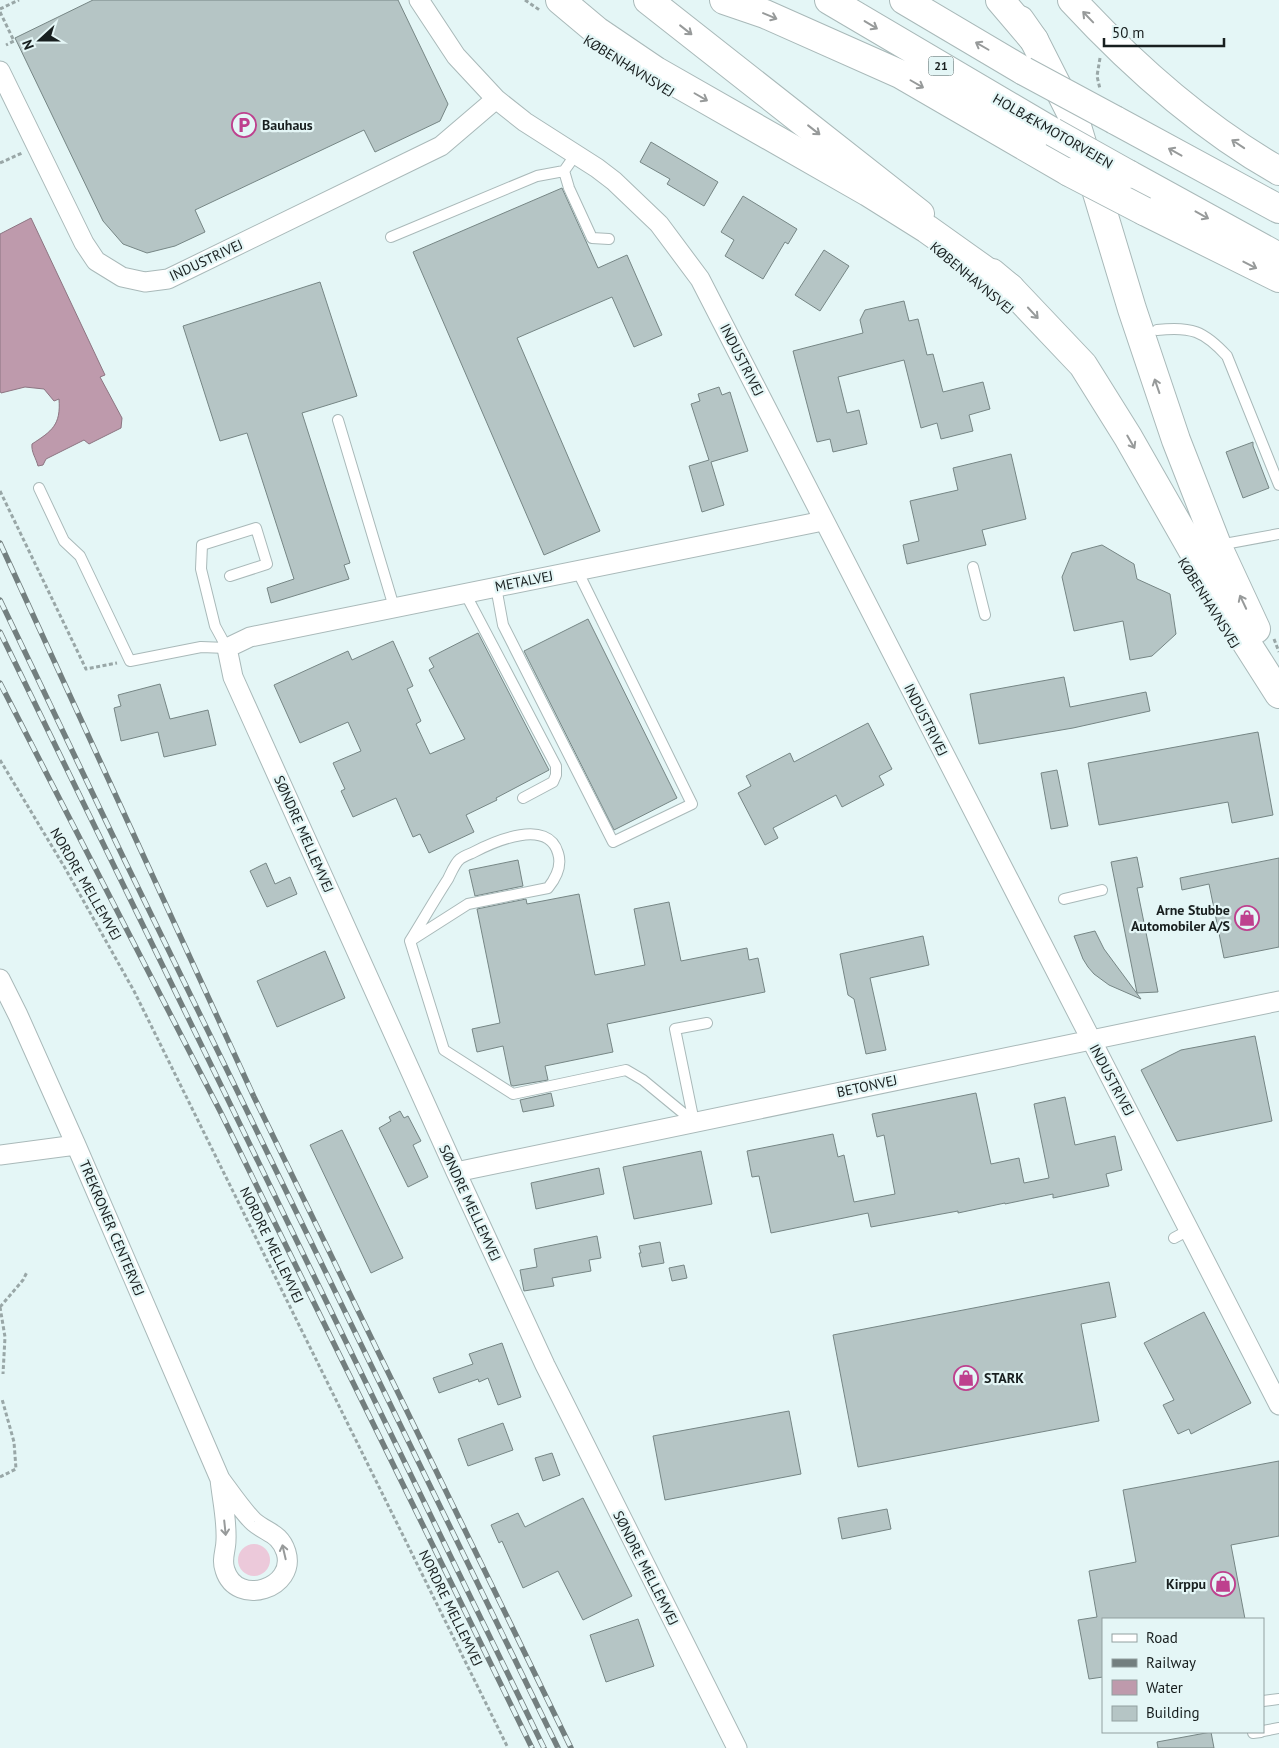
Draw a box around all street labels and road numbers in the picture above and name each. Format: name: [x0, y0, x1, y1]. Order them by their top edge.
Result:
street label: KØBENHAVNSVEJ: [580, 31, 678, 101]
road number: 21: [928, 56, 954, 76]
street label: HOLBÆKMOTORVEJEN: [990, 89, 1116, 173]
street label: INDUSTRIVEJ: [166, 235, 246, 285]
street label: KØBENHAVNSVEJ: [926, 238, 1018, 318]
street label: INDUSTRIVEJ: [716, 321, 768, 399]
street label: KØBENHAVNSVEJ: [1174, 554, 1244, 652]
street label: METALVEJ: [493, 567, 555, 595]
street label: INDUSTRIVEJ: [900, 681, 952, 759]
street label: SØNDRE MELLEMVEJ: [270, 773, 338, 895]
street label: NORDRE MELLEMVEJ: [46, 824, 126, 944]
street label: INDUSTRIVEJ: [1086, 1041, 1138, 1119]
street label: BETONVEJ: [835, 1071, 899, 1101]
street label: SØNDRE MELLEMVEJ: [435, 1142, 505, 1264]
street label: TREKRONER CENTERVEJ: [75, 1157, 149, 1299]
street label: NORDRE MELLEMVEJ: [236, 1184, 308, 1306]
street label: SØNDRE MELLEMVEJ: [609, 1508, 683, 1628]
street label: NORDRE MELLEMVEJ: [415, 1547, 487, 1669]

